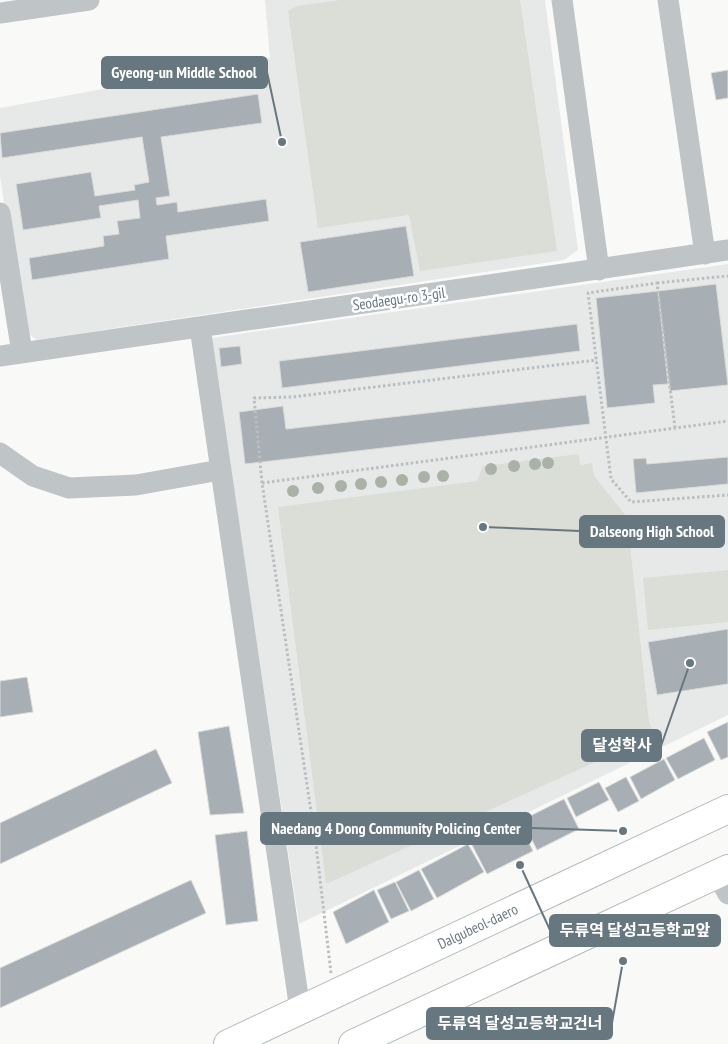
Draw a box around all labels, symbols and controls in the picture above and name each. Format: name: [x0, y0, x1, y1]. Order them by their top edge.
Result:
callout: Gyeong-un Middle School: [102, 57, 267, 88]
text: Gyeong-un Middle School: [111, 62, 257, 82]
street label: Seodaegu-ro 3-gil: [352, 283, 447, 314]
callout: Dalseong High School: [580, 516, 724, 547]
text: Dalseong High School: [590, 521, 714, 541]
callout: 달성학사: [582, 730, 661, 761]
text: 달성학사: [593, 735, 652, 755]
callout: Naedang 4 Dong Community Policing Center: [261, 813, 531, 844]
text: Naedang 4 Dong Community Policing Center: [271, 818, 521, 838]
street label: Dalgubeol-daero: [434, 899, 521, 953]
callout: 두류역 달성고등학교앞: [550, 915, 720, 946]
text: 두류역 달성고등학교앞: [560, 920, 711, 940]
callout: 두류역 달성고등학교건너: [427, 1008, 612, 1039]
text: 두류역 달성고등학교건너: [437, 1013, 603, 1033]

